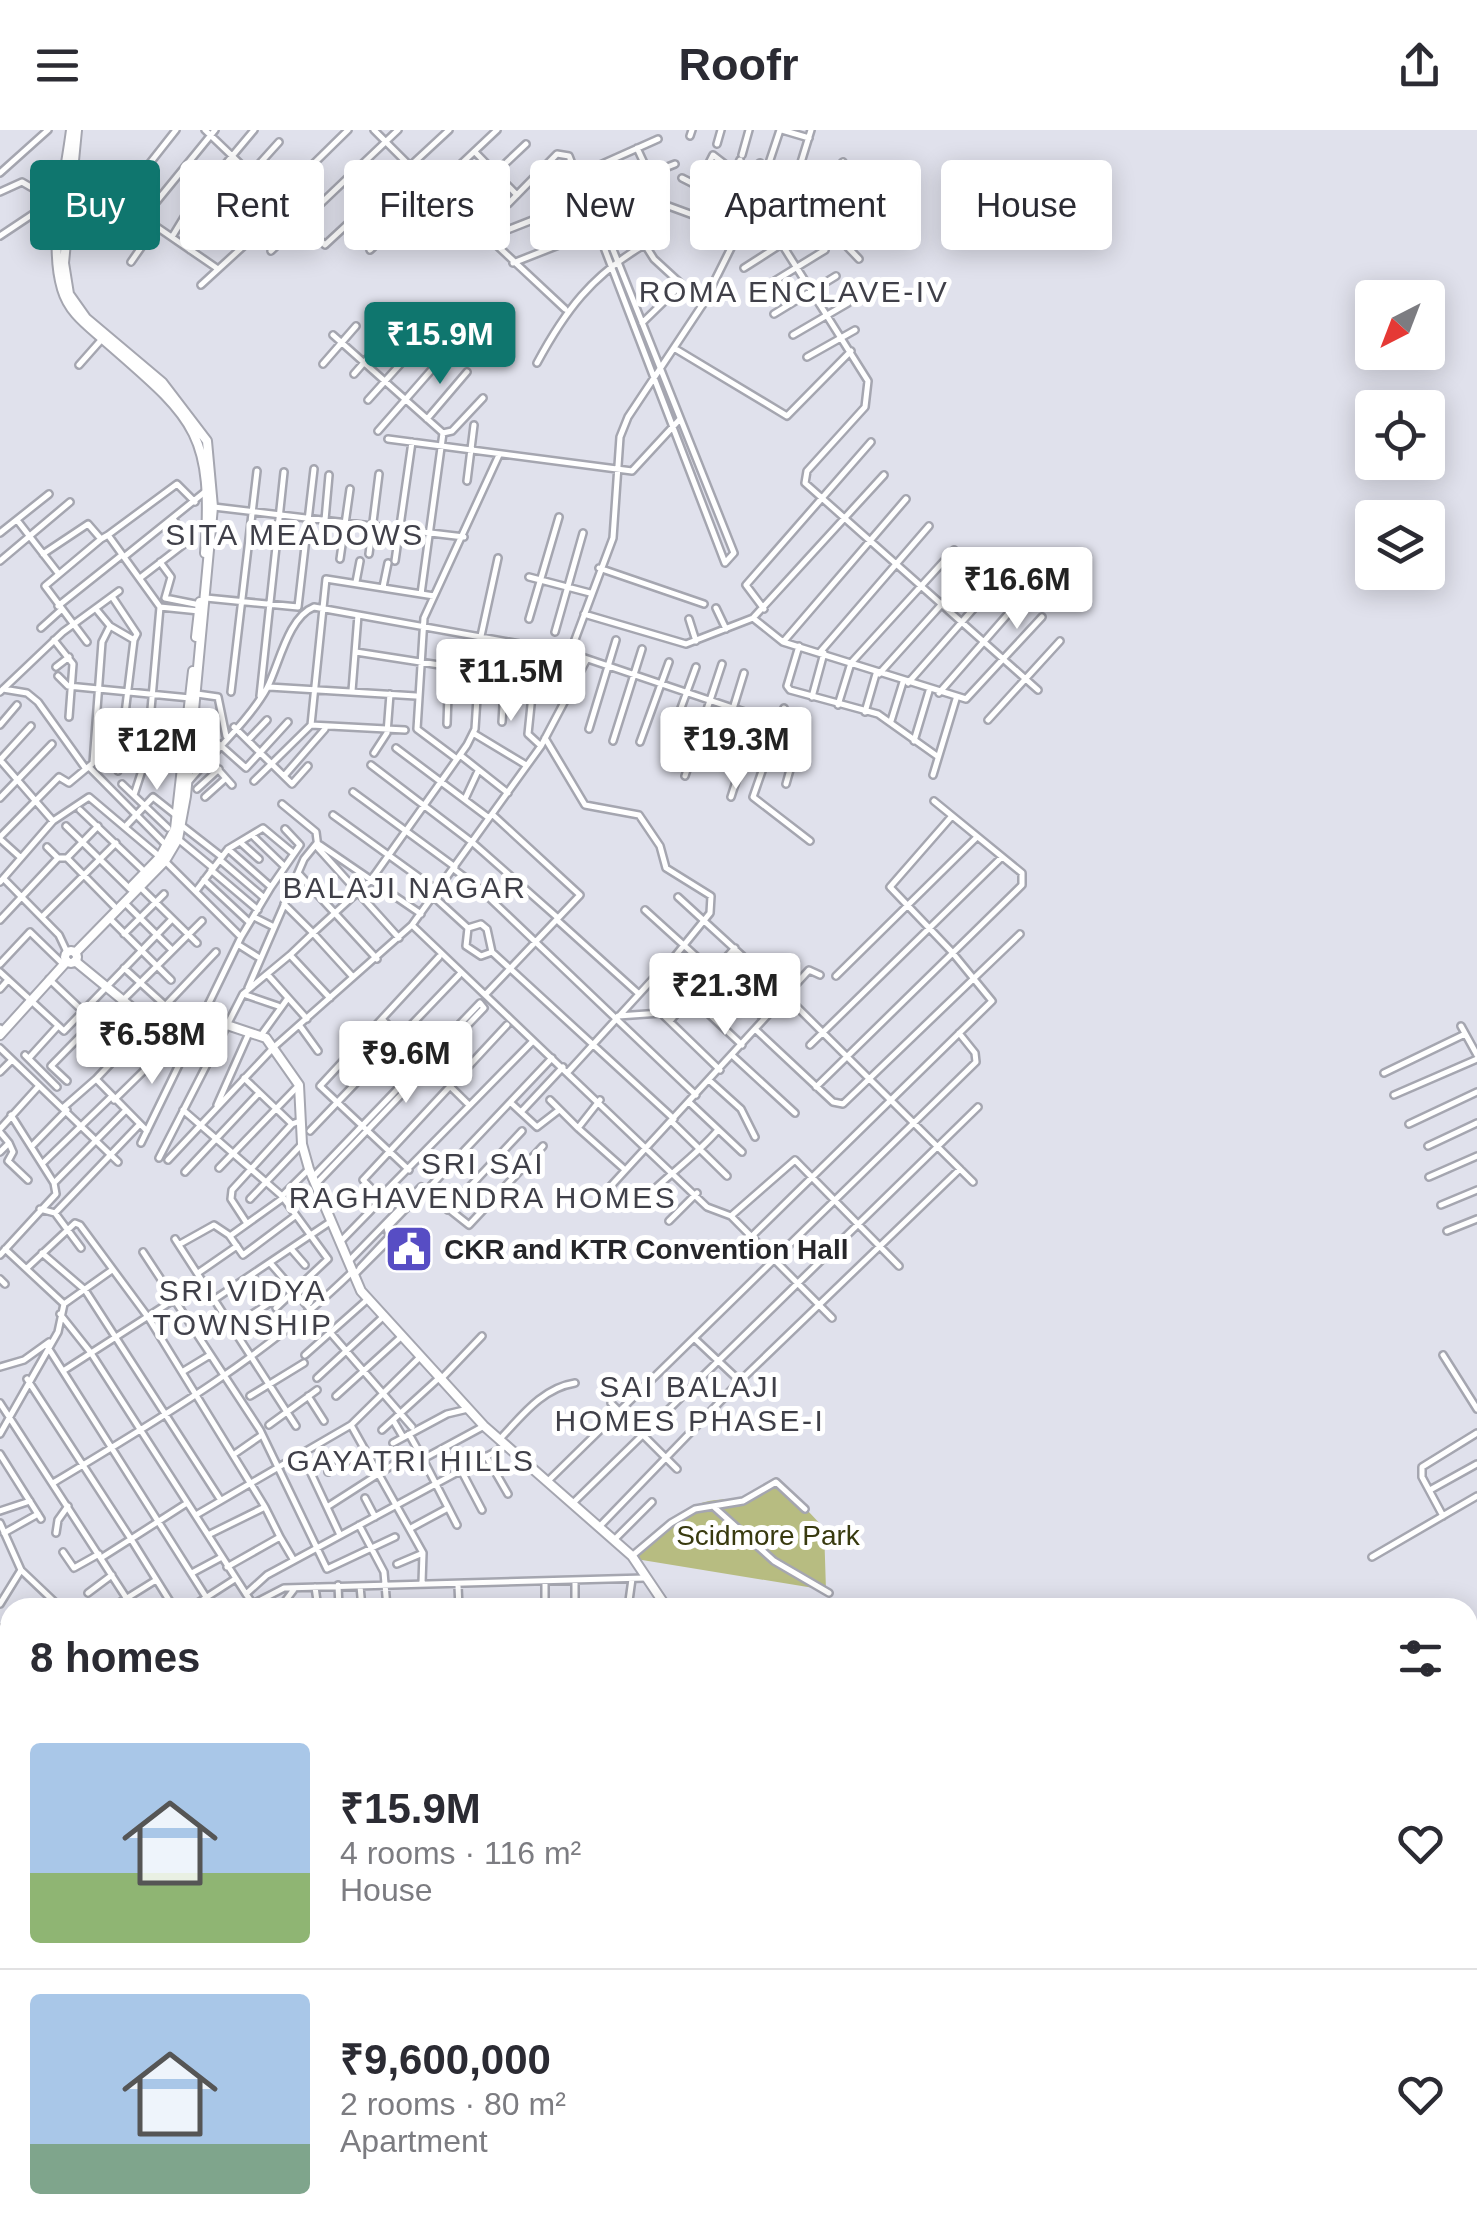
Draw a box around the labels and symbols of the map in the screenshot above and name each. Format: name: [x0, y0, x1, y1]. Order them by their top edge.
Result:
district label: ROMA ENCLAVE-IV: [639, 275, 949, 308]
north arrow: [1355, 280, 1445, 370]
pin: ₹15.9M: [359, 302, 521, 387]
district label: SITA MEADOWS: [165, 518, 425, 551]
pin: ₹16.6M: [936, 547, 1098, 632]
pin: ₹11.5M: [430, 639, 592, 724]
pin: ₹19.3M: [655, 707, 817, 792]
pin: ₹12M: [98, 708, 216, 793]
district label: BALAJI NAGAR: [282, 871, 528, 904]
pin: ₹21.3M: [644, 953, 806, 1038]
pin: ₹6.58M: [71, 1002, 233, 1087]
pin: ₹9.6M: [336, 1021, 476, 1106]
district label: SRI SAI RAGHAVENDRA HOMES: [289, 1147, 677, 1214]
public building icon: CKR and KTR Convention Hall: [383, 1223, 435, 1275]
place label: CKR and KTR Convention Hall: [444, 1234, 848, 1265]
district label: SRI VIDYA TOWNSHIP: [152, 1274, 334, 1341]
district label: SAI BALAJI HOMES PHASE-I: [555, 1370, 825, 1437]
district label: GAYATRI HILLS: [286, 1444, 536, 1477]
park label: Scidmore Park: [676, 1520, 861, 1551]

